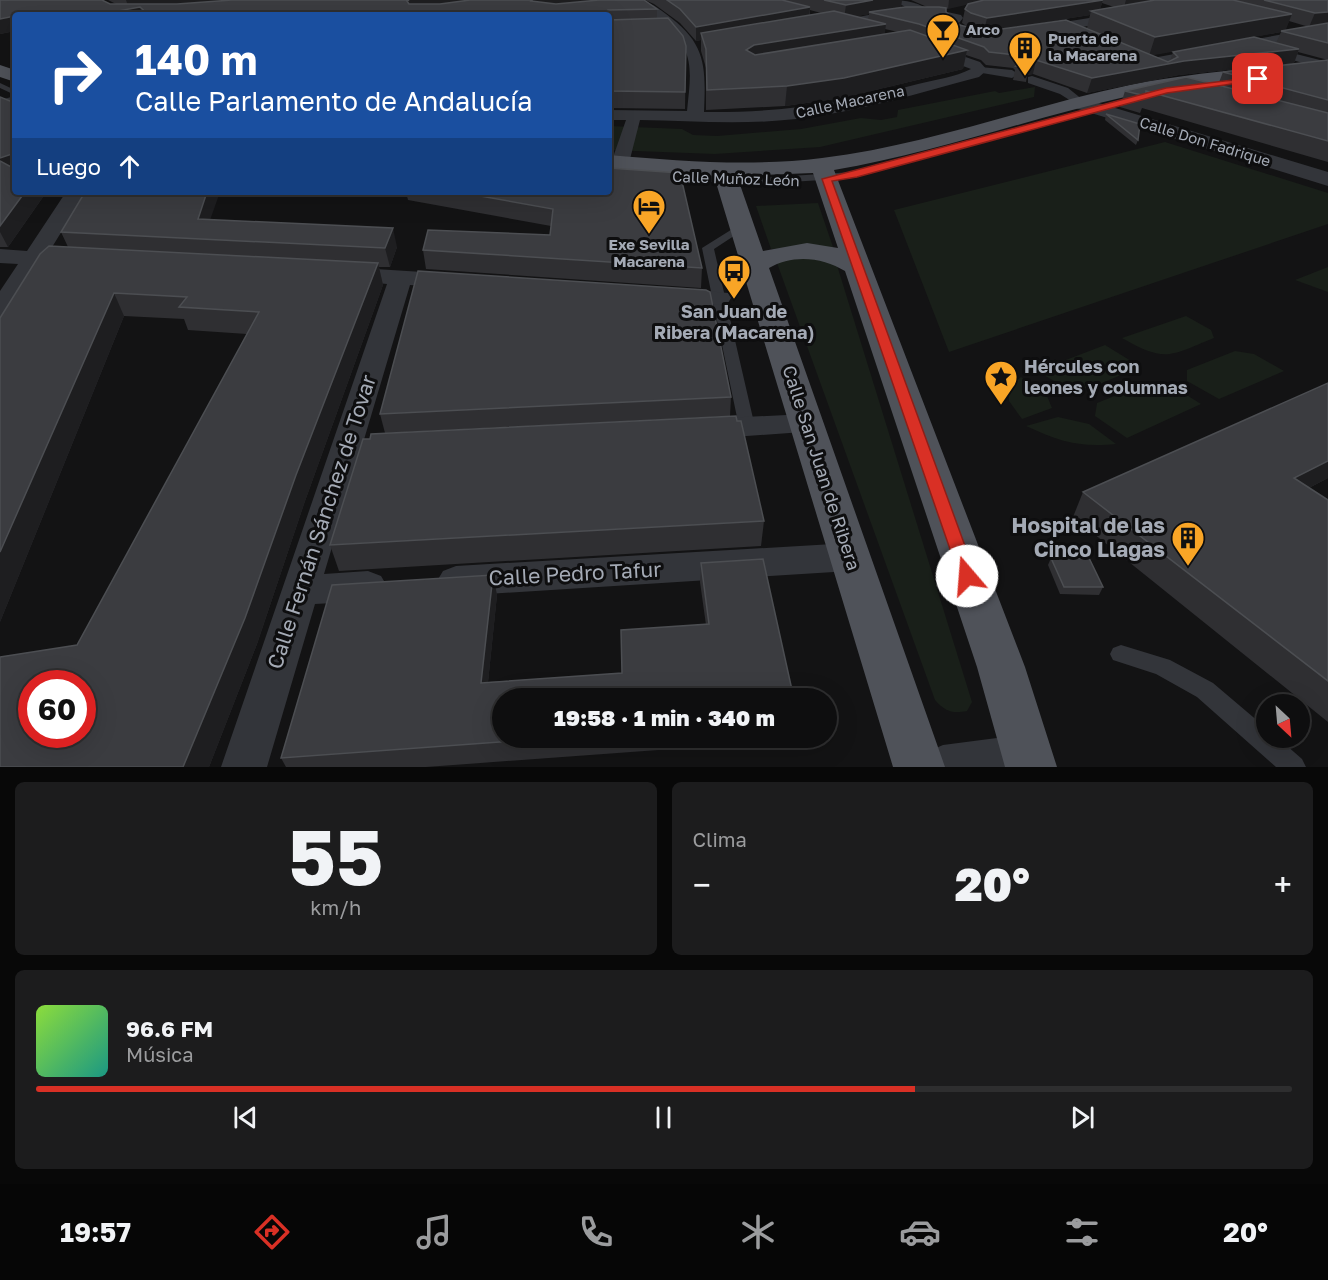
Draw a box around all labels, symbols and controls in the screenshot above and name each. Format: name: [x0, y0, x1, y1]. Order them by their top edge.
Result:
bar icon: Arco: [925, 12, 961, 59]
place label: Arco: [966, 20, 1000, 38]
place label: Puerta de la Macarena: [1048, 29, 1137, 64]
building icon: Puerta de la Macarena: [1007, 30, 1043, 77]
text: 140 m: [135, 34, 257, 84]
icon: right: [36, 36, 114, 114]
pin: [1232, 53, 1283, 104]
icon: arrive: [1241, 62, 1274, 95]
street label: Calle Macarena: [794, 81, 906, 121]
text: Calle Parlamento de Andalucía: [135, 85, 533, 117]
street label: Calle Don Fadrique: [1138, 113, 1273, 170]
icon: ahead: [113, 150, 146, 183]
text: Luego: [36, 153, 101, 180]
street label: Calle Muñoz León: [672, 167, 800, 189]
hotel icon: Exe Sevilla Macarena: [631, 188, 667, 235]
place label: Exe Sevilla Macarena: [609, 235, 690, 270]
bus stop icon: San Juan de Ribera (Macarena): [716, 253, 752, 300]
place label: San Juan de Ribera (Macarena): [654, 300, 814, 343]
place label: Hércules con leones y columnas: [1024, 355, 1188, 398]
place icon: Hércules con leones y columnas: [983, 359, 1019, 406]
street label: Calle San Juan de Ribera: [778, 362, 866, 573]
street label: Calle Fernán Sánchez de Tovar: [261, 371, 381, 672]
place label: Hospital de las Cinco Llagas: [1012, 512, 1165, 562]
building icon: Hospital de las Cinco Llagas: [1170, 520, 1206, 567]
position arrow: [935, 544, 999, 608]
street label: Calle Pedro Tafur: [488, 555, 662, 591]
speed limit sign: 60: [18, 670, 96, 748]
north arrow: [1256, 694, 1310, 748]
map controls: [1256, 694, 1310, 748]
text: 19:58 · 1 min · 340 m: [554, 704, 775, 731]
text: 55: [288, 809, 383, 902]
text: Clima: [693, 827, 747, 851]
text: 20°: [955, 857, 1030, 911]
text: −: [693, 865, 711, 904]
text: +: [1274, 865, 1292, 904]
text: km/h: [310, 895, 361, 919]
text: 96.6 FM: [126, 1015, 213, 1042]
text: Música: [126, 1042, 193, 1066]
icon: previous: [229, 1101, 262, 1134]
icon: pause: [647, 1101, 680, 1134]
icon: next: [1066, 1101, 1099, 1134]
icon: directions: [251, 1211, 293, 1253]
icon: music: [413, 1211, 455, 1253]
icon: phone: [575, 1211, 617, 1253]
icon: climate: [737, 1211, 779, 1253]
icon: car: [899, 1211, 941, 1253]
icon: filters: [1061, 1211, 1103, 1253]
text: 19:57: [60, 1216, 131, 1248]
text: 20°: [1223, 1216, 1268, 1248]

